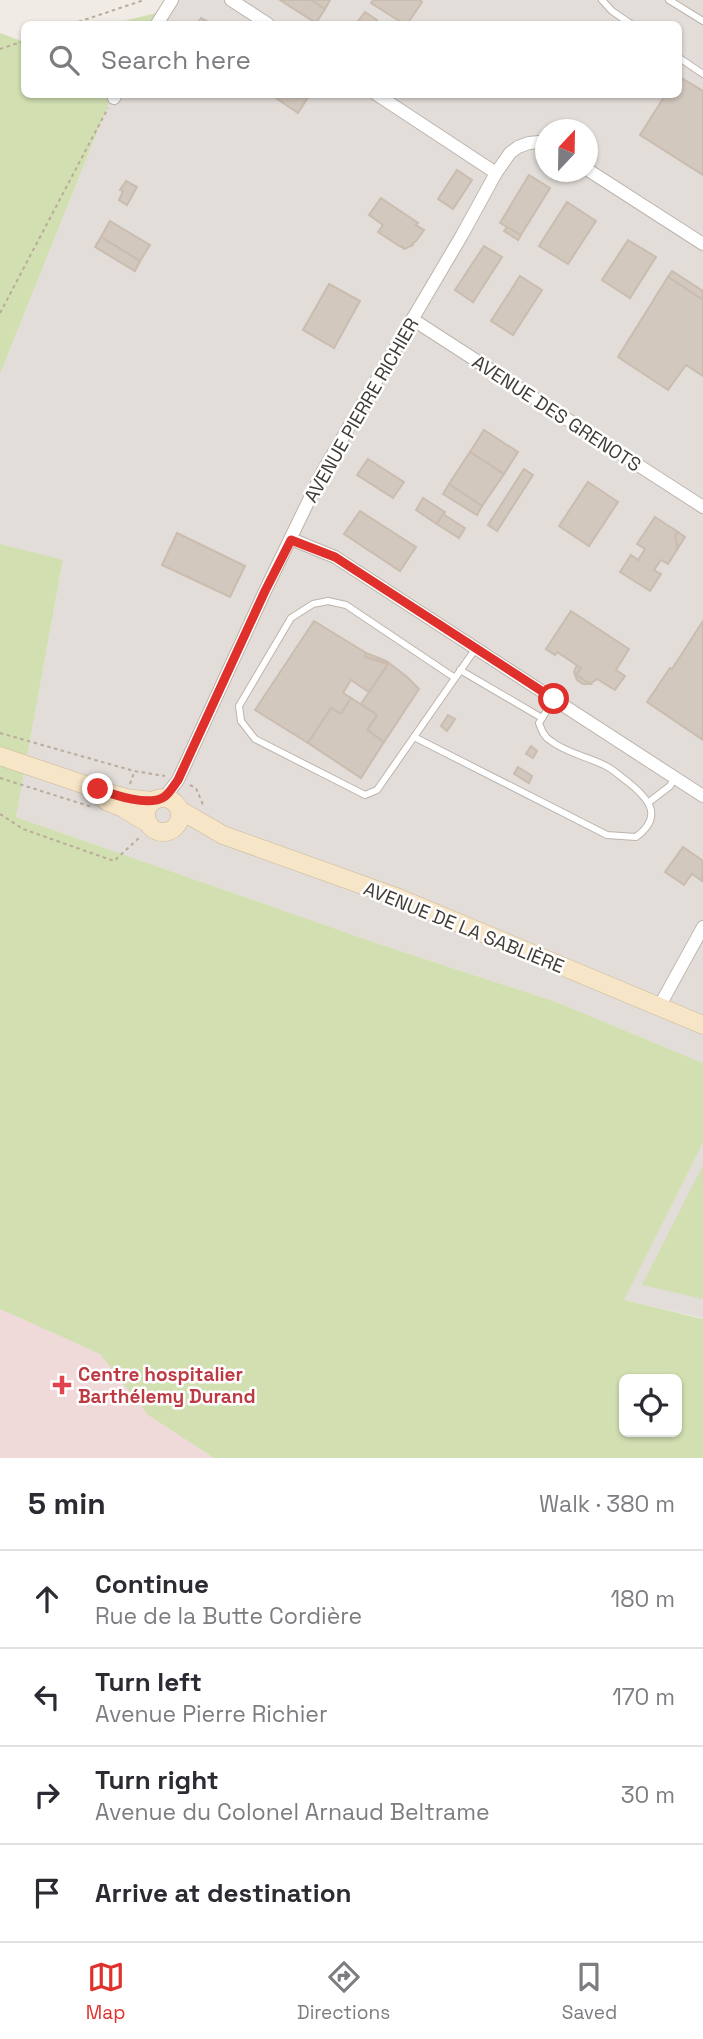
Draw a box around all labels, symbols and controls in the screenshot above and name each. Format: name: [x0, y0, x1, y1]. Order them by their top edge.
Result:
search box: [21, 21, 682, 98]
icon: search: [45, 41, 83, 79]
text: Search here: [101, 43, 251, 77]
north arrow: [535, 119, 598, 182]
street label: AVENUE PIERRE RICHIER: [298, 313, 425, 507]
street label: AVENUE DES GRENOTS: [468, 349, 646, 477]
route start: [538, 683, 569, 714]
route end: [82, 773, 113, 804]
street label: AVENUE DE LA SABLIÈRE: [360, 876, 568, 979]
place label: Centre hospitalier Barthélemy Durand: [78, 1362, 256, 1409]
map controls: [619, 1374, 682, 1437]
button: locate: [619, 1374, 682, 1437]
marker: Centre hospitalier Barthélemy Durand: [52, 1375, 72, 1395]
text: 5 min: [28, 1484, 106, 1523]
text: Walk · 380 m: [539, 1489, 675, 1519]
text: Continue: [95, 1567, 209, 1601]
icon: ahead: [28, 1580, 66, 1618]
text: 180 m: [611, 1584, 675, 1614]
text: Rue de la Butte Cordière: [95, 1601, 362, 1631]
text: Turn left: [95, 1665, 202, 1699]
icon: left: [28, 1678, 66, 1716]
text: 170 m: [612, 1682, 675, 1712]
text: Avenue Pierre Richier: [95, 1699, 328, 1729]
text: Turn right: [95, 1763, 219, 1797]
icon: right: [28, 1776, 66, 1814]
text: 30 m: [621, 1780, 675, 1810]
text: Avenue du Colonel Arnaud Beltrame: [95, 1797, 490, 1827]
icon: arrive: [28, 1874, 66, 1912]
text: Arrive at destination: [95, 1876, 352, 1910]
tab: Map: [86, 1958, 125, 2025]
tab: Directions: [297, 1958, 390, 2025]
tab: Saved: [562, 1958, 617, 2025]

